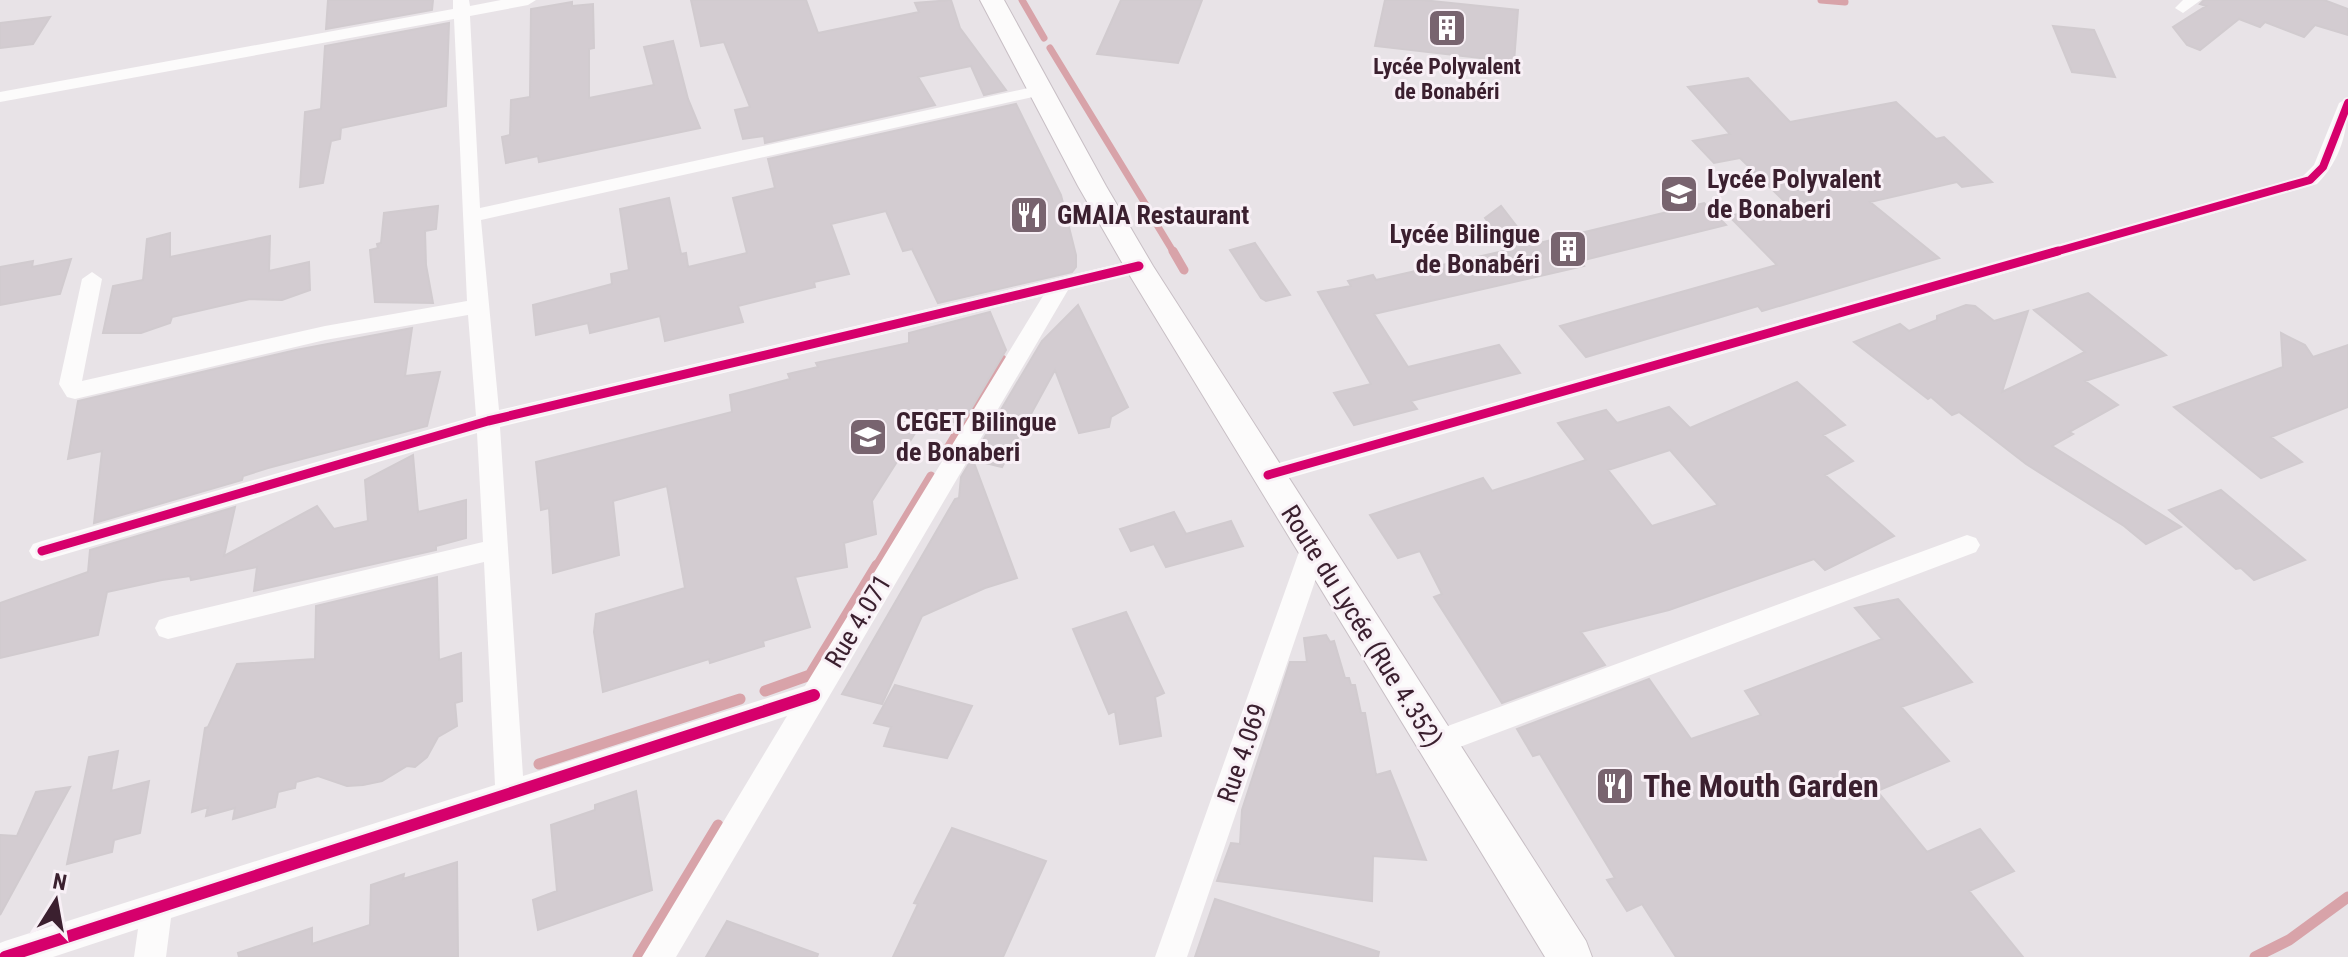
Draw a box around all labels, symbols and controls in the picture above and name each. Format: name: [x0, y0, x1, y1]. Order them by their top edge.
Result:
building icon: Lycée Polyvalent de Bonabéri: [1426, 7, 1468, 49]
place label: Lycée Polyvalent de Bonabéri: [1373, 54, 1521, 104]
place label: Lycée Polyvalent de Bonaberi: [1707, 164, 1881, 224]
school or university icon: Lycée Polyvalent de Bonaberi: [1658, 173, 1700, 215]
restaurant icon: GMAIA Restaurant: [1008, 194, 1050, 236]
place label: GMAIA Restaurant: [1057, 200, 1249, 230]
place label: Lycée Bilingue de Bonabéri: [1390, 219, 1540, 279]
building icon: Lycée Bilingue de Bonabéri: [1547, 228, 1589, 270]
place label: CEGET Bilingue de Bonaberi: [896, 407, 1057, 467]
school or university icon: CEGET Bilingue de Bonaberi: [847, 416, 889, 458]
street label: Route du Lycée (Rue 4.352): [1275, 500, 1449, 752]
street label: Rue 4.071: [819, 569, 897, 673]
street label: Rue 4.069: [1211, 700, 1273, 806]
restaurant icon: The Mouth Garden: [1594, 765, 1636, 807]
place label: The Mouth Garden: [1643, 767, 1879, 805]
north arrow: [16, 861, 96, 941]
text: N: [51, 868, 69, 895]

